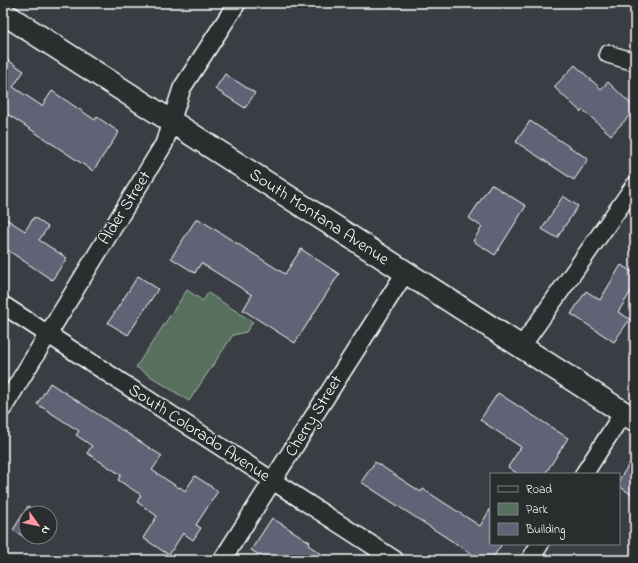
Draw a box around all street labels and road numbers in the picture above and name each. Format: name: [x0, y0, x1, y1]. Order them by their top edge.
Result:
street label: South Montana Avenue: [244, 162, 394, 272]
street label: Alder Street: [92, 166, 158, 250]
street label: Cherry Street: [279, 370, 350, 462]
street label: South Colorado Avenue: [123, 378, 275, 489]

